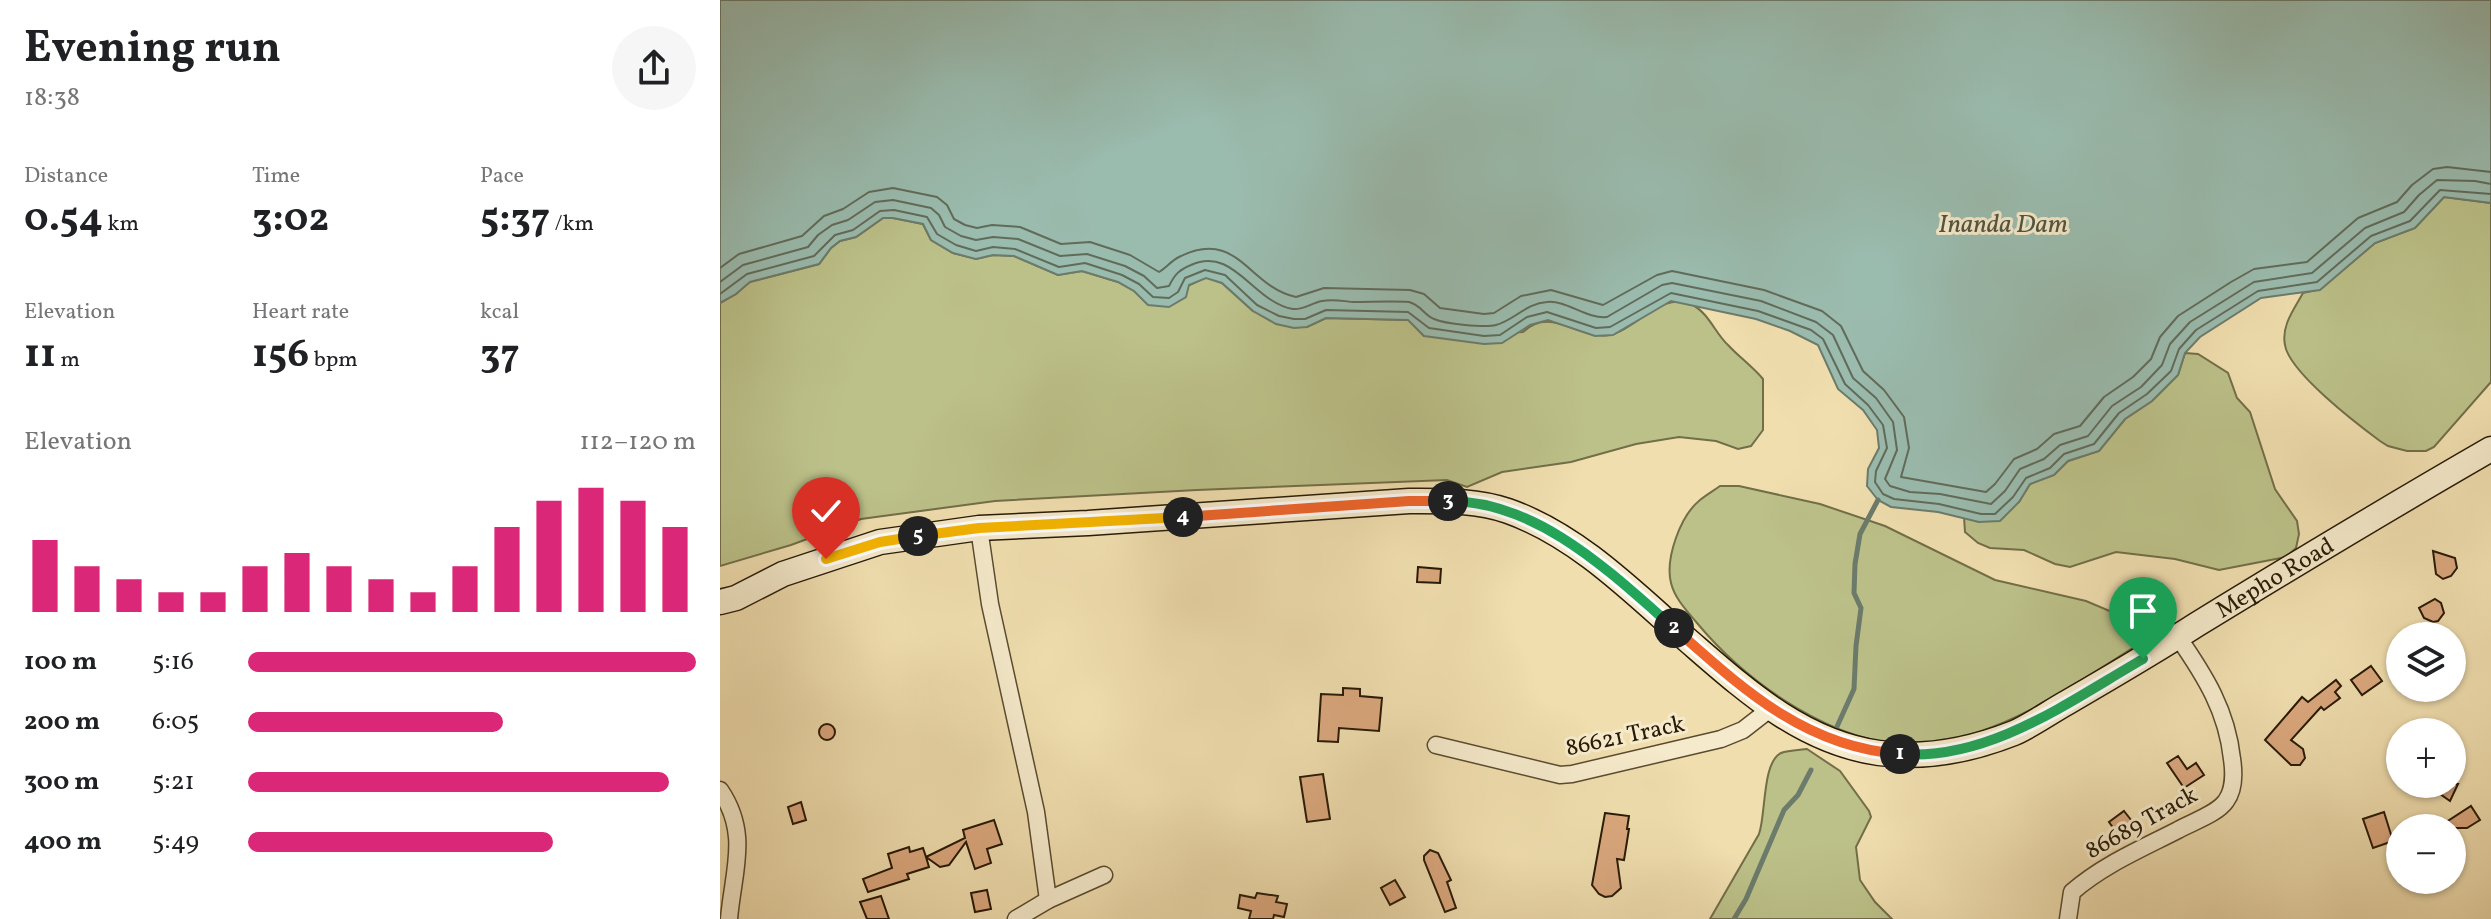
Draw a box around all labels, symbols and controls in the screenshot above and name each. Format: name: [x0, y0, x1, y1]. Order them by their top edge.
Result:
text: Evening run: [24, 19, 281, 80]
button: share: [612, 26, 696, 110]
text: 18:38: [24, 80, 80, 116]
text: Distance: [24, 161, 108, 192]
text: Time: [252, 161, 300, 192]
text: Pace: [480, 161, 524, 192]
text: 0.54: [24, 192, 103, 248]
text: 3:02: [252, 192, 329, 248]
text: 5:37: [480, 192, 550, 248]
water label: Inanda Dam: [1938, 207, 2068, 243]
text: km: [103, 209, 139, 240]
text: /km: [550, 209, 594, 240]
text: Elevation: [24, 297, 115, 328]
text: Heart rate: [252, 297, 349, 328]
text: kcal: [480, 297, 519, 328]
text: 11: [24, 328, 56, 384]
text: 156: [252, 328, 309, 384]
text: 37: [480, 328, 520, 384]
text: m: [56, 345, 80, 376]
text: bpm: [309, 345, 358, 376]
text: Elevation: [24, 424, 132, 460]
text: 112–120 m: [580, 424, 696, 460]
pin: [792, 477, 860, 559]
pin: 3: [1428, 481, 1468, 521]
text: 3: [1442, 485, 1454, 516]
icon: check: [804, 489, 848, 533]
pin: 4: [1163, 497, 1203, 537]
text: 4: [1176, 501, 1190, 532]
pin: 5: [898, 516, 938, 556]
text: 5: [913, 520, 923, 551]
street label: Mepho Road: [2210, 530, 2341, 628]
pin: [2109, 577, 2177, 659]
icon: arrive: [2121, 589, 2165, 633]
pin: 2: [1654, 608, 1694, 648]
text: 2: [1668, 612, 1680, 643]
map controls: [2386, 622, 2466, 894]
button: layers: [2386, 622, 2466, 702]
text: 100 m: [24, 644, 97, 680]
text: 5:16: [152, 644, 194, 680]
text: 200 m: [24, 704, 100, 740]
text: 6:05: [152, 704, 199, 740]
street label: 86621 Track: [1563, 708, 1688, 766]
button: +: [2386, 718, 2466, 798]
pin: 1: [1880, 734, 1920, 774]
text: 1: [1896, 738, 1904, 769]
text: 300 m: [24, 764, 100, 800]
text: 5:21: [152, 764, 195, 800]
street label: 86689 Track: [2080, 779, 2204, 869]
button: −: [2386, 814, 2466, 894]
text: 400 m: [24, 824, 102, 860]
text: 5:49: [152, 824, 199, 860]

